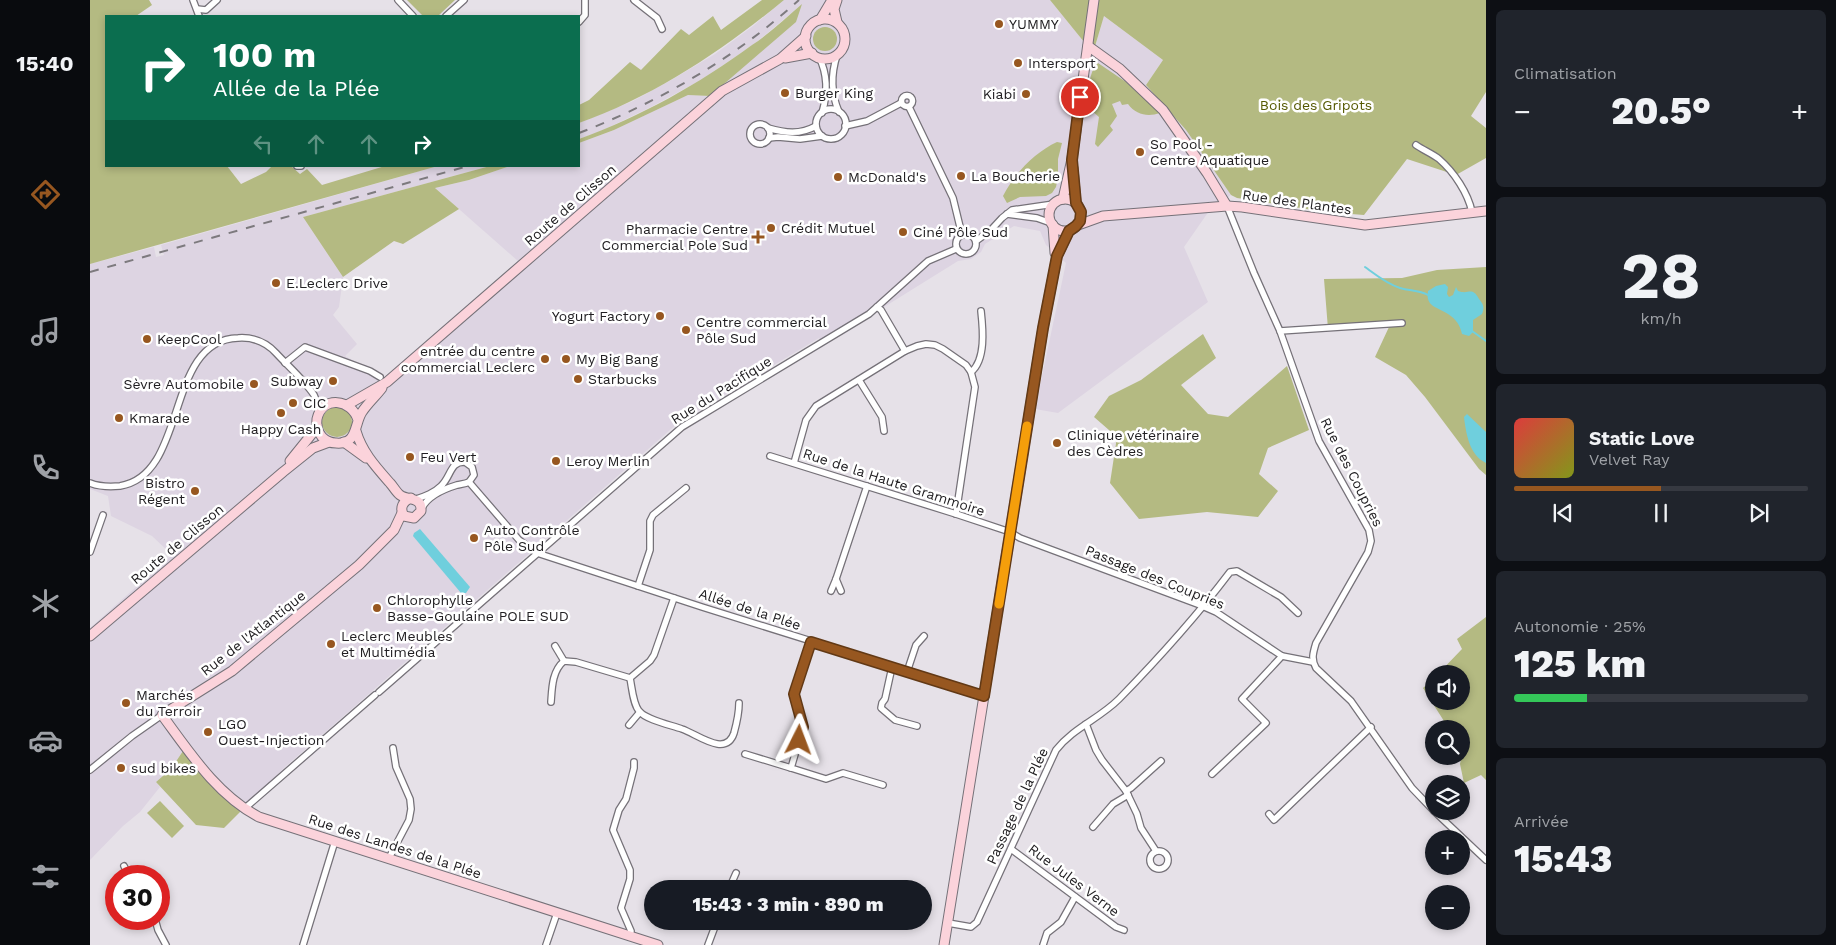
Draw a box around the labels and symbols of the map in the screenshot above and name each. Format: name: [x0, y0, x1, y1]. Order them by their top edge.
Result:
place label: YUMMY: [1009, 16, 1059, 32]
marker: YUMMY: [993, 18, 1005, 30]
place label: Intersport: [1028, 55, 1096, 71]
marker: Intersport: [1012, 57, 1024, 69]
pin: [1059, 76, 1101, 118]
place label: Burger King: [795, 85, 873, 101]
place label: Kiabi: [983, 86, 1016, 102]
marker: Burger King: [779, 87, 791, 99]
marker: Kiabi: [1020, 88, 1032, 100]
park label: Bois des Gripots: [1260, 97, 1372, 113]
place label: So Pool - Centre Aquatique: [1150, 136, 1269, 168]
marker: So Pool - Centre Aquatique: [1134, 146, 1146, 158]
street label: Route de Clisson: [521, 161, 619, 249]
place label: La Boucherie: [971, 168, 1060, 184]
place label: McDonald's: [848, 169, 926, 185]
marker: La Boucherie: [955, 170, 967, 182]
marker: McDonald's: [832, 171, 844, 183]
street label: Rue des Plantes: [1241, 186, 1353, 218]
place label: Crédit Mutuel: [781, 220, 875, 236]
place label: Pharmacie Centre Commercial Pole Sud: [601, 221, 748, 253]
marker: Crédit Mutuel: [765, 222, 777, 234]
place label: Ciné Pôle Sud: [913, 224, 1008, 240]
marker: Ciné Pôle Sud: [897, 226, 909, 238]
marker: Pharmacie Centre Commercial Pole Sud: [752, 231, 764, 243]
place label: E.Leclerc Drive: [286, 275, 388, 291]
marker: E.Leclerc Drive: [270, 277, 282, 289]
place label: Yogurt Factory: [552, 308, 651, 324]
marker: Yogurt Factory: [654, 310, 666, 322]
place label: Centre commercial Pôle Sud: [696, 314, 827, 346]
marker: Centre commercial Pôle Sud: [680, 324, 692, 336]
place label: KeepCool: [157, 331, 222, 347]
marker: KeepCool: [141, 333, 153, 345]
place label: entrée du centre commercial Leclerc: [401, 343, 535, 375]
place label: My Big Bang: [576, 351, 658, 367]
marker: entrée du centre commercial Leclerc: [539, 353, 551, 365]
marker: My Big Bang: [560, 353, 572, 365]
street label: Rue du Pacifique: [668, 353, 774, 427]
place label: Starbucks: [588, 371, 657, 387]
place label: Subway: [271, 373, 324, 389]
marker: Starbucks: [572, 373, 584, 385]
marker: Subway: [327, 375, 339, 387]
place label: Sèvre Automobile: [123, 376, 244, 392]
marker: Sèvre Automobile: [248, 378, 260, 390]
place label: CIC: [303, 395, 326, 411]
marker: CIC: [287, 397, 299, 409]
marker: Happy Cash: [275, 407, 287, 419]
place label: Kmarade: [129, 410, 190, 426]
marker: Kmarade: [113, 412, 125, 424]
street label: Rue des Coupries: [1318, 415, 1386, 529]
place label: Happy Cash: [241, 421, 321, 437]
place label: Clinique vétérinaire des Cèdres: [1067, 427, 1199, 459]
marker: Clinique vétérinaire des Cèdres: [1051, 437, 1063, 449]
street label: Rue de la Haute Grammoire: [801, 445, 987, 519]
place label: Feu Vert: [420, 449, 477, 465]
marker: Feu Vert: [404, 451, 416, 463]
place label: Leroy Merlin: [566, 453, 650, 469]
marker: Leroy Merlin: [550, 455, 562, 467]
place label: Bistro Régent: [138, 475, 185, 507]
marker: Bistro Régent: [189, 485, 201, 497]
street label: Route de Clisson: [127, 501, 227, 587]
place label: Auto Contrôle Pôle Sud: [484, 522, 579, 554]
marker: Auto Contrôle Pôle Sud: [468, 532, 480, 544]
street label: Passage des Coupries: [1083, 542, 1227, 612]
street label: Allée de la Plée: [697, 585, 803, 633]
street label: Rue de l'Atlantique: [197, 587, 309, 679]
place label: Chlorophylle Basse-Goulaine POLE SUD: [387, 592, 569, 624]
marker: Chlorophylle Basse-Goulaine POLE SUD: [371, 602, 383, 614]
place label: Leclerc Meubles et Multimédia: [341, 628, 453, 660]
marker: Leclerc Meubles et Multimédia: [325, 638, 337, 650]
place label: Marchés du Terroir: [136, 687, 202, 719]
marker: Marchés du Terroir: [120, 697, 132, 709]
position arrow: [772, 713, 824, 765]
place label: LGO Ouest-Injection: [218, 716, 324, 748]
marker: LGO Ouest-Injection: [202, 726, 214, 738]
street label: Passage de la Plée: [983, 745, 1051, 867]
place label: sud bikes: [131, 760, 196, 776]
marker: sud bikes: [115, 762, 127, 774]
street label: Rue des Landes de la Plée: [307, 810, 483, 882]
street label: Rue Jules Verne: [1025, 841, 1123, 919]
speed limit sign: 30: [105, 865, 170, 930]

